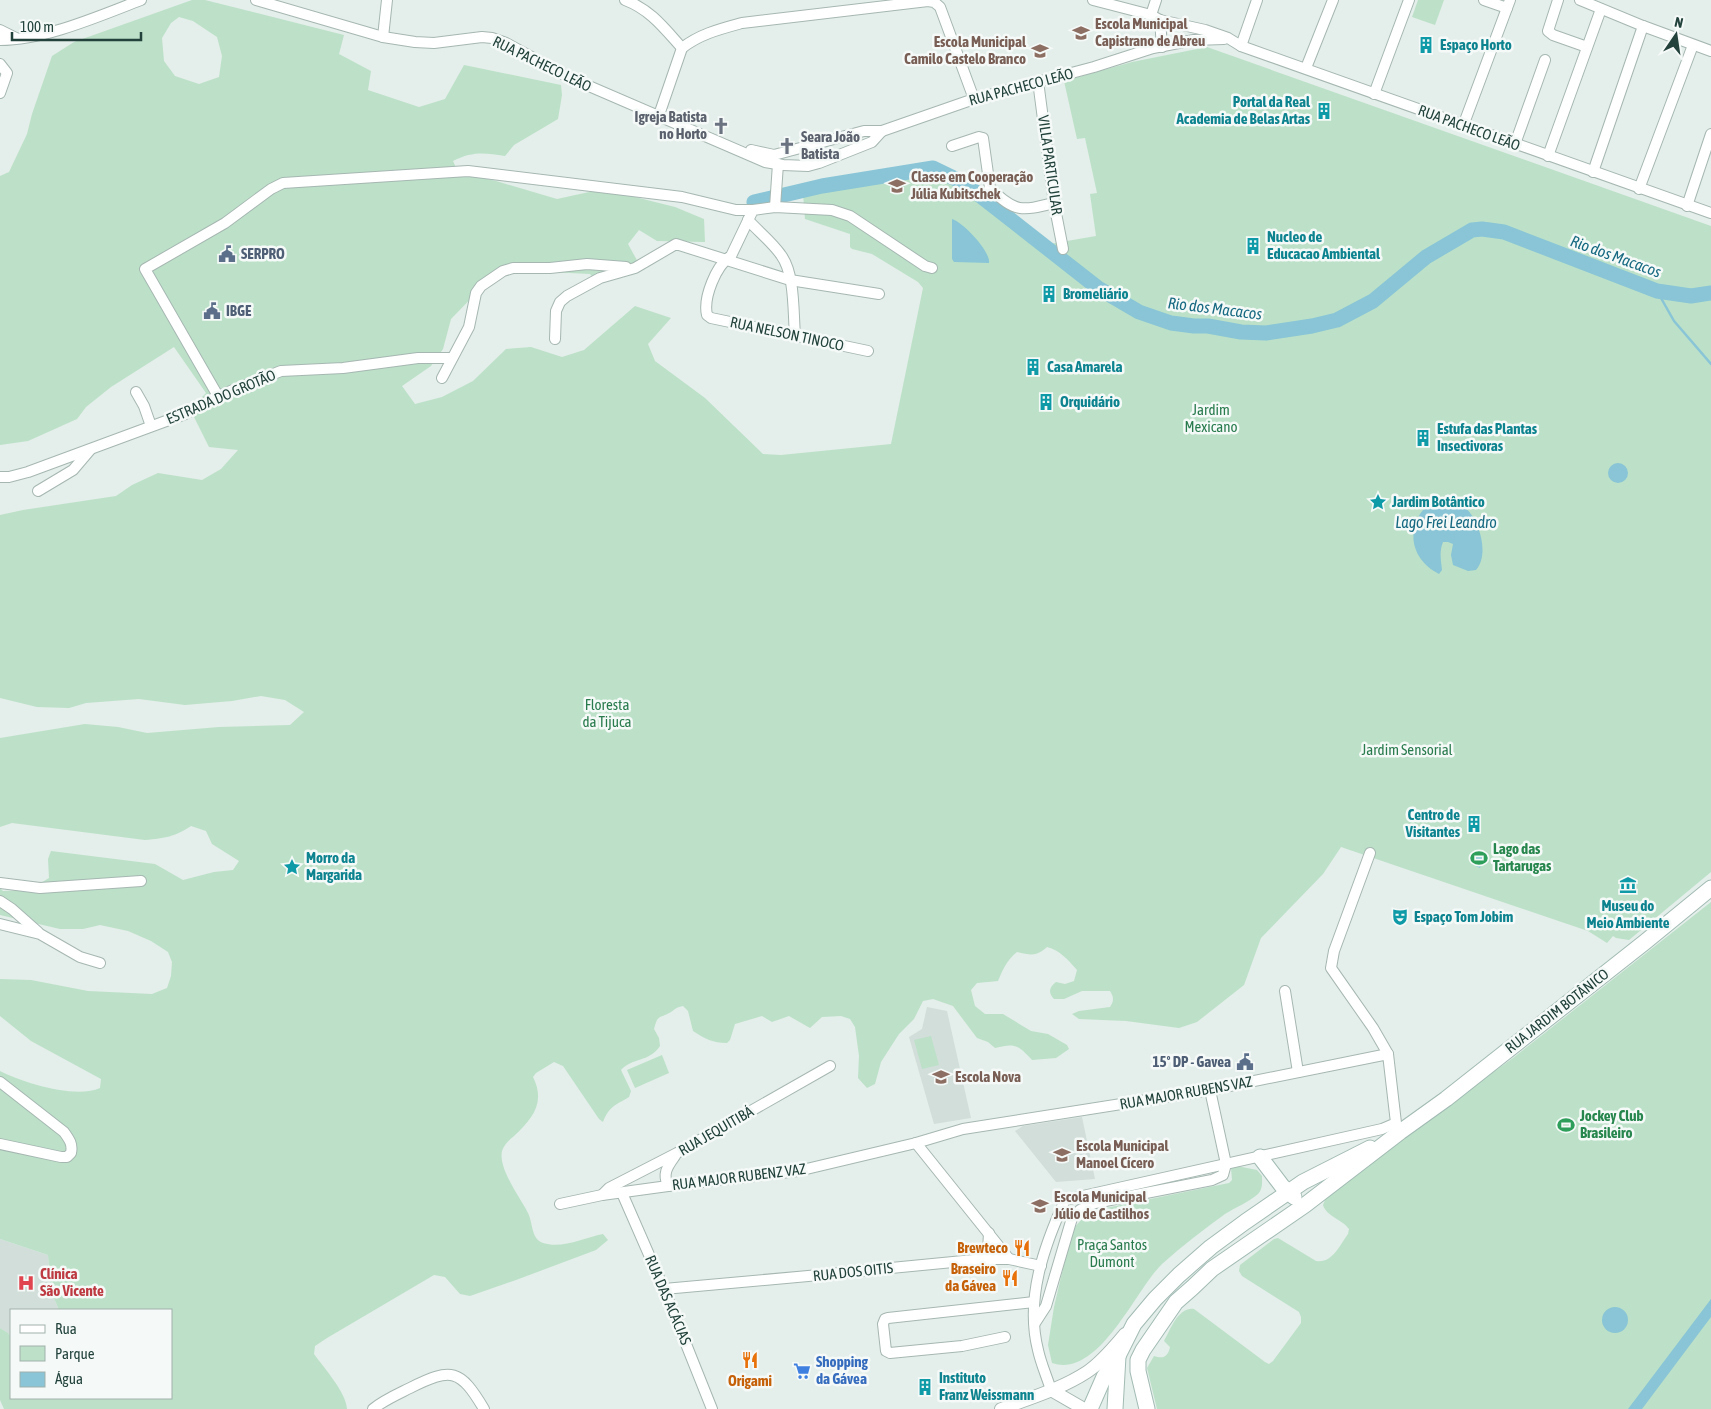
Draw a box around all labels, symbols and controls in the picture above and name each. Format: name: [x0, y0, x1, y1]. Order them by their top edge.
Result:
scale bar: [12, 10, 141, 42]
north arrow: [1651, 10, 1701, 60]
text: N: [1673, 14, 1685, 31]
place label: Escola Municipal Capistrano de Abreu: [1095, 15, 1205, 49]
text: 100 m: [20, 18, 54, 35]
school or university icon: Escola Municipal Capistrano de Abreu: [1071, 23, 1091, 43]
street label: RUA PACHECO LEÃO: [490, 32, 594, 95]
place label: Escola Municipal Camilo Castelo Branco: [904, 33, 1027, 67]
building icon: Espaço Horto: [1416, 35, 1436, 55]
place label: Espaço Horto: [1440, 36, 1512, 53]
school or university icon: Escola Municipal Camilo Castelo Branco: [1030, 41, 1050, 61]
street label: RUA PACHECO LEÃO: [967, 64, 1075, 109]
place label: Portal da Real Academia de Belas Artas: [1176, 93, 1311, 127]
building icon: Portal da Real Academia de Belas Artas: [1314, 101, 1334, 121]
street label: RUA PACHECO LEÃO: [1416, 101, 1523, 154]
place label: Igreja Batista no Horto: [635, 108, 707, 142]
street label: VILLA PARTICULAR: [1035, 114, 1066, 216]
church icon: Igreja Batista no Horto: [711, 116, 731, 136]
place label: Seara João Batista: [801, 128, 860, 162]
church icon: Seara João Batista: [777, 136, 797, 156]
place label: Classe em Cooperação Júlia Kubitschek: [910, 168, 1033, 202]
school or university icon: Classe em Cooperação Júlia Kubitschek: [887, 176, 907, 196]
place label: Nucleo de Educacao Ambiental: [1267, 228, 1381, 262]
water label: Rio dos Macacos: [1568, 231, 1664, 281]
building icon: Nucleo de Educacao Ambiental: [1243, 236, 1263, 256]
public building icon: SERPRO: [217, 244, 237, 264]
place label: SERPRO: [241, 245, 285, 262]
building icon: Bromeliário: [1039, 284, 1059, 304]
place label: Bromeliário: [1063, 285, 1129, 302]
water label: Rio dos Macacos: [1167, 293, 1264, 323]
public building icon: IBGE: [202, 301, 222, 321]
place label: IBGE: [226, 302, 252, 319]
street label: RUA NELSON TINOCO: [729, 313, 846, 354]
building icon: Casa Amarela: [1023, 357, 1043, 377]
place label: Casa Amarela: [1047, 358, 1122, 375]
street label: ESTRADA DO GROTÃO: [164, 366, 278, 427]
building icon: Orquidário: [1036, 392, 1056, 412]
place label: Orquidário: [1060, 393, 1120, 410]
park label: Jardim Mexicano: [1184, 401, 1238, 435]
place label: Estufa das Plantas Insectivoras: [1437, 420, 1538, 454]
building icon: Estufa das Plantas Insectivoras: [1413, 428, 1433, 448]
place icon: Jardim Botântico: [1368, 492, 1388, 512]
place label: Jardim Botântico: [1391, 493, 1485, 510]
water label: Lago Frei Leandro: [1395, 513, 1497, 532]
park label: Floresta da Tijuca: [582, 696, 632, 730]
park label: Jardim Sensorial: [1361, 741, 1453, 758]
place label: Centro de Visitantes: [1405, 806, 1461, 840]
building icon: Centro de Visitantes: [1464, 814, 1484, 834]
place label: Lago das Tartarugas: [1493, 840, 1552, 874]
sports icon: Lago das Tartarugas: [1469, 848, 1489, 868]
place label: Morro da Margarida: [306, 849, 362, 883]
place icon: Morro da Margarida: [282, 857, 302, 877]
museum icon: Museu do Meio Ambiente: [1618, 875, 1638, 895]
place label: Museu do Meio Ambiente: [1586, 897, 1670, 931]
theatre icon: Espaço Tom Jobim: [1390, 907, 1410, 927]
place label: Espaço Tom Jobim: [1414, 908, 1513, 925]
street label: RUA JARDIM BOTÂNICO: [1502, 965, 1612, 1056]
public building icon: 15º DP - Gavea: [1235, 1052, 1255, 1072]
place label: 15º DP - Gavea: [1152, 1053, 1231, 1070]
school or university icon: Escola Nova: [931, 1067, 951, 1087]
place label: Escola Nova: [955, 1068, 1021, 1085]
street label: RUA MAJOR RUBENS VAZ: [1118, 1072, 1254, 1113]
street label: RUA JEQUITIBÁ: [675, 1102, 757, 1159]
place label: Jockey Club Brasileiro: [1579, 1107, 1644, 1141]
sports icon: Jockey Club Brasileiro: [1556, 1115, 1576, 1135]
place label: Escola Municipal Manoel Cícero: [1076, 1137, 1169, 1171]
school or university icon: Escola Municipal Manoel Cícero: [1052, 1145, 1072, 1165]
street label: RUA MAJOR RUBENZ VAZ: [671, 1160, 807, 1193]
place label: Escola Municipal Júlio de Castilhos: [1053, 1188, 1150, 1222]
school or university icon: Escola Municipal Júlio de Castilhos: [1030, 1196, 1050, 1216]
park label: Praça Santos Dumont: [1077, 1236, 1147, 1270]
restaurant icon: Brewteco: [1012, 1238, 1032, 1258]
place label: Brewteco: [957, 1239, 1008, 1256]
street label: RUA DAS ACÁCIAS: [642, 1253, 695, 1347]
street label: RUA DOS OITIS: [812, 1259, 894, 1284]
place label: Braseiro da Gávea: [945, 1260, 996, 1294]
place label: Clínica São Vicente: [40, 1265, 104, 1299]
restaurant icon: Braseiro da Gávea: [1000, 1268, 1020, 1288]
hospital icon: Clínica São Vicente: [16, 1273, 36, 1293]
legend: [10, 1309, 172, 1399]
text: Rua: [55, 1320, 77, 1337]
text: Parque: [55, 1345, 95, 1362]
restaurant icon: Origami: [740, 1350, 760, 1370]
place label: Shopping da Gávea: [816, 1353, 869, 1387]
supermarket icon: Shopping da Gávea: [792, 1361, 812, 1381]
place label: Instituto Franz Weissmann: [939, 1369, 1034, 1403]
text: Água: [55, 1370, 83, 1387]
place label: Origami: [728, 1372, 772, 1389]
building icon: Instituto Franz Weissmann: [915, 1377, 935, 1397]

